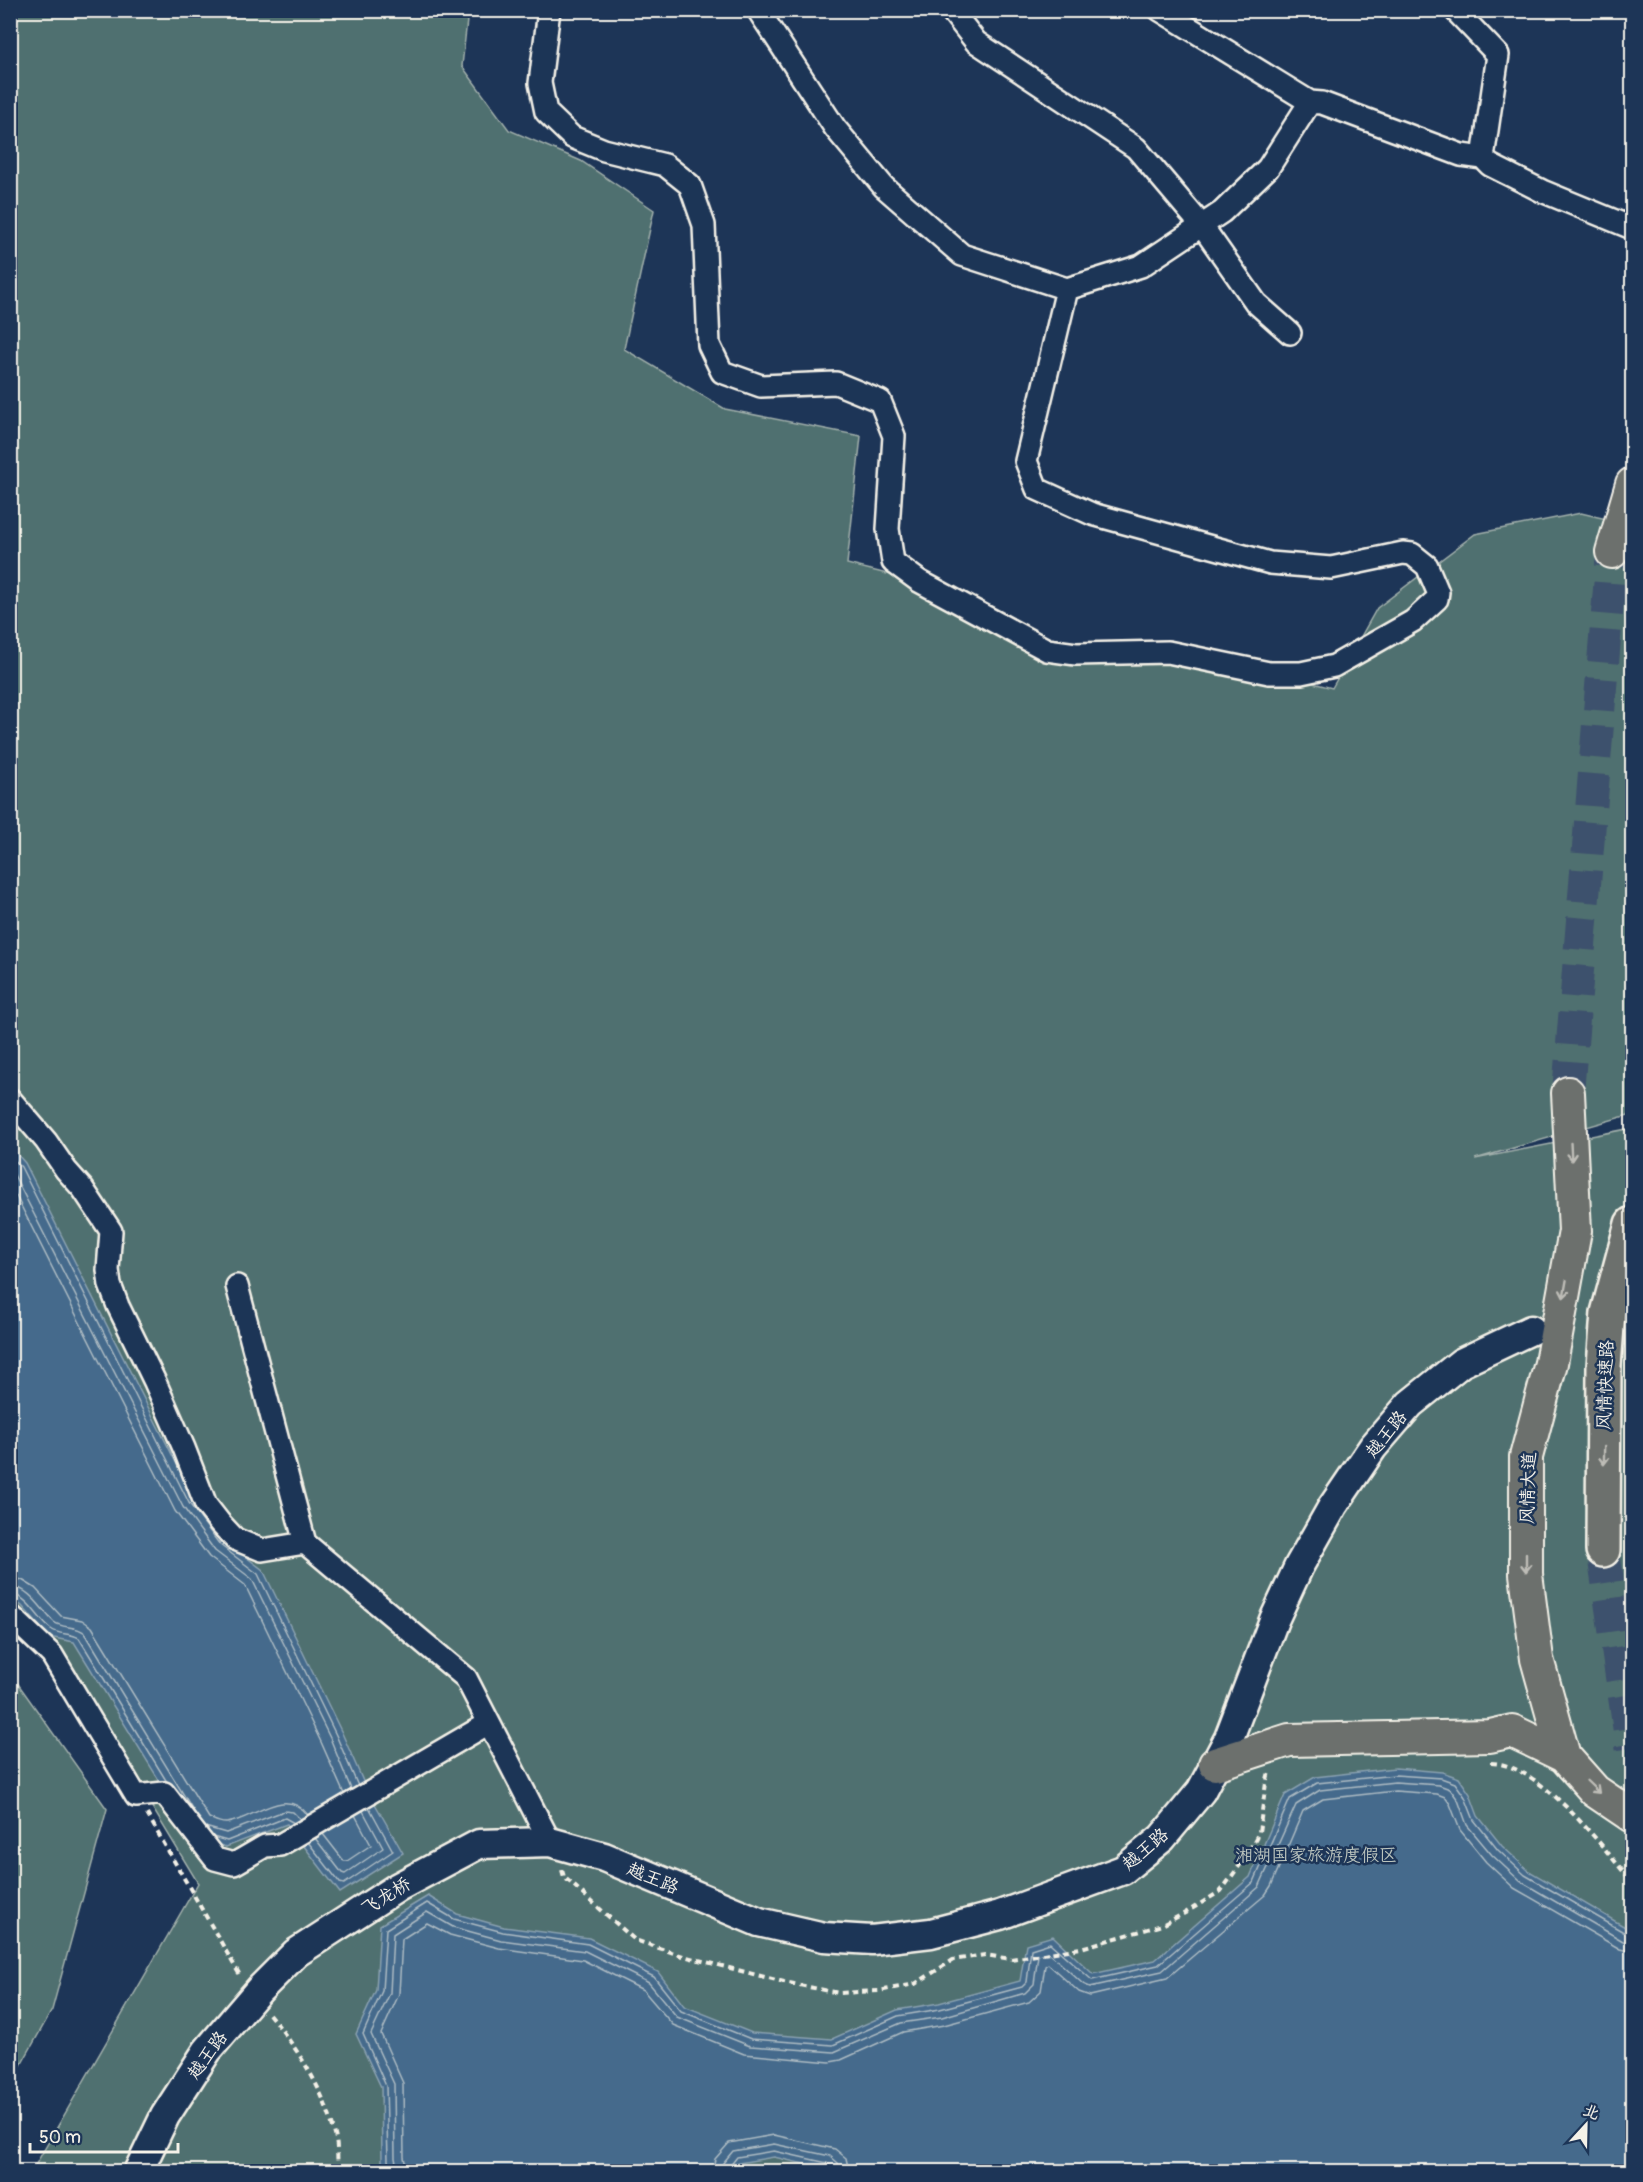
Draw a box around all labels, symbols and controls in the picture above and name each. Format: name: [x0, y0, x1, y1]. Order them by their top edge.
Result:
one-way arrow: [1566, 1141, 1577, 1161]
one-way arrow: [1559, 1279, 1570, 1298]
street label: 风情快速路: [1592, 1340, 1619, 1430]
street label: 越王路: [1360, 1406, 1412, 1463]
one-way arrow: [1598, 1445, 1610, 1465]
street label: 风情大道: [1516, 1452, 1541, 1524]
one-way arrow: [1520, 1553, 1532, 1573]
one-way arrow: [1585, 1780, 1600, 1794]
street label: 越王路: [1117, 1823, 1173, 1876]
park label: 湘湖国家旅游度假区: [1235, 1844, 1397, 1867]
street label: 越王路: [623, 1857, 682, 1900]
street label: 飞龙桥: [357, 1872, 415, 1920]
street label: 越王路: [182, 2027, 233, 2084]
north arrow: [1556, 2095, 1616, 2155]
text: 北: [1580, 2100, 1602, 2124]
scale bar: [30, 2116, 178, 2154]
text: 50 m: [39, 2126, 81, 2149]

